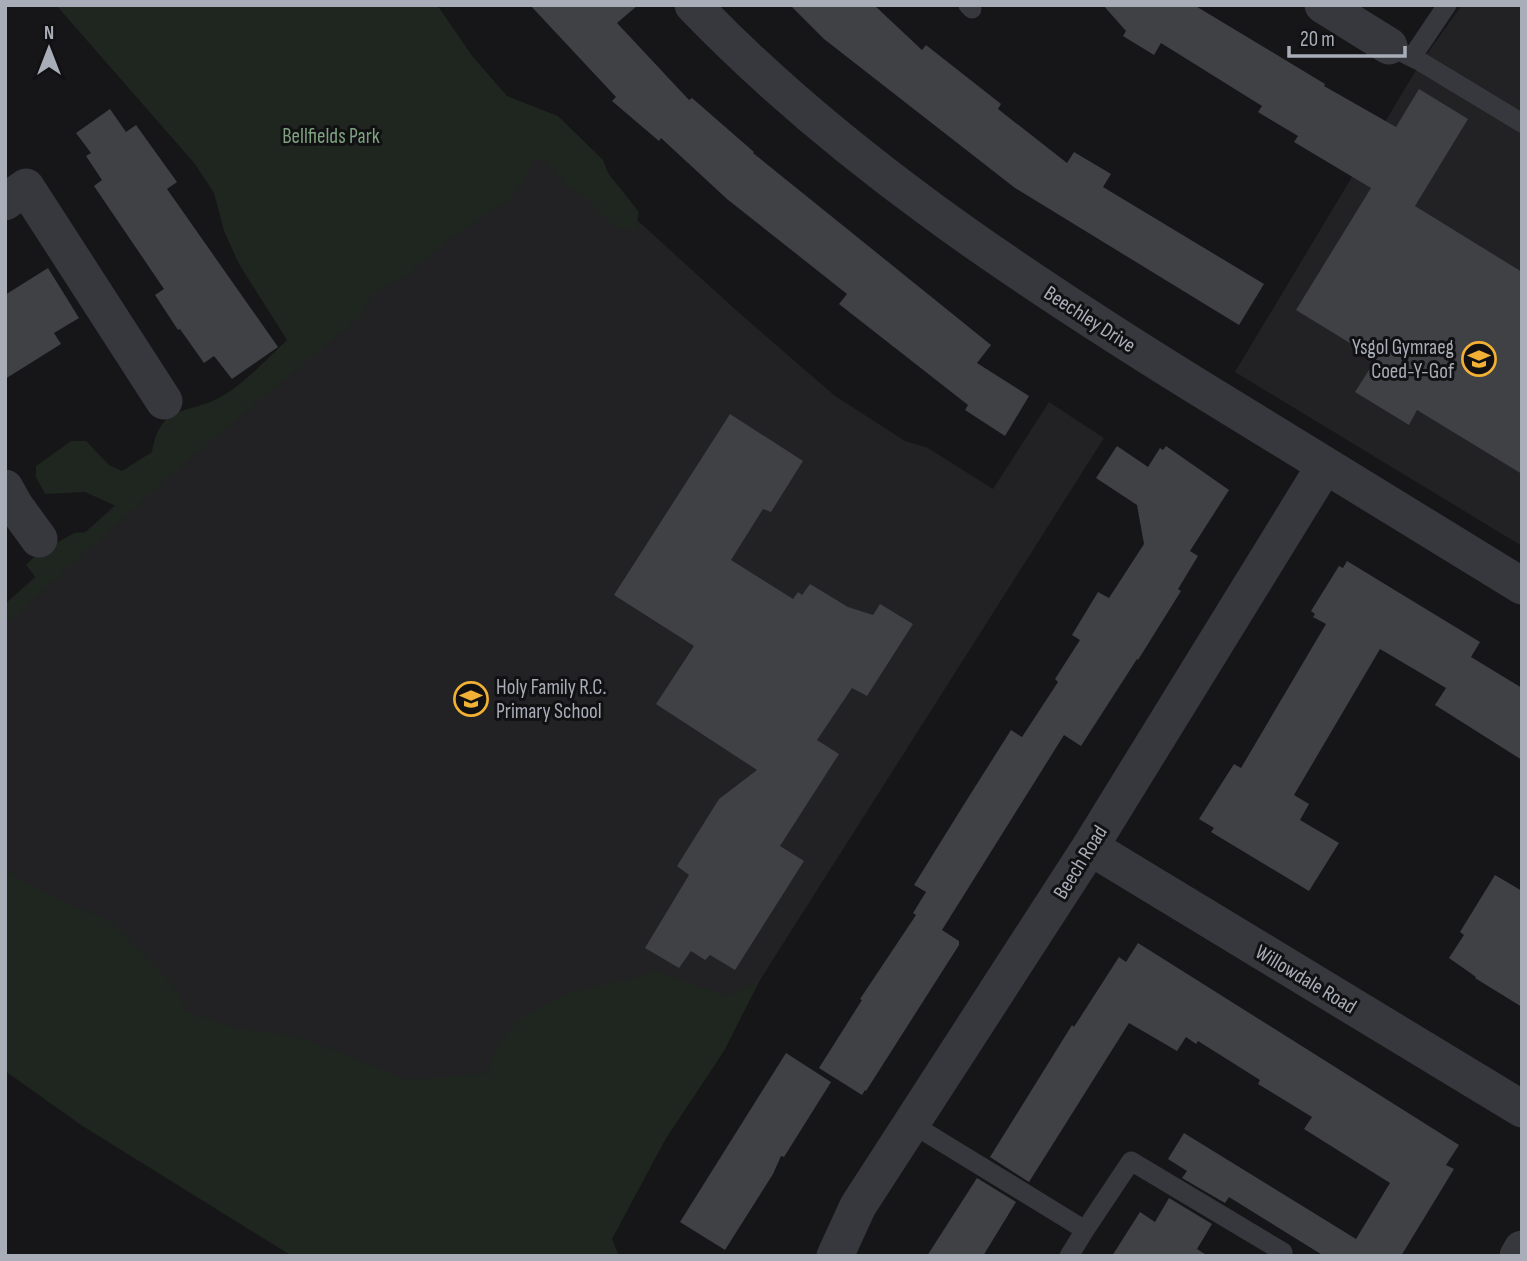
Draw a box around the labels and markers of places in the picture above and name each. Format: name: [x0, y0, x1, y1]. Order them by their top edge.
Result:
place label: Ysgol Gymraeg Coed-Y-Gof: [1352, 335, 1455, 384]
school or university icon: Ysgol Gymraeg Coed-Y-Gof: [1460, 340, 1498, 378]
place label: Holy Family R.C. Primary School: [496, 675, 606, 724]
school or university icon: Holy Family R.C. Primary School: [452, 680, 490, 718]

